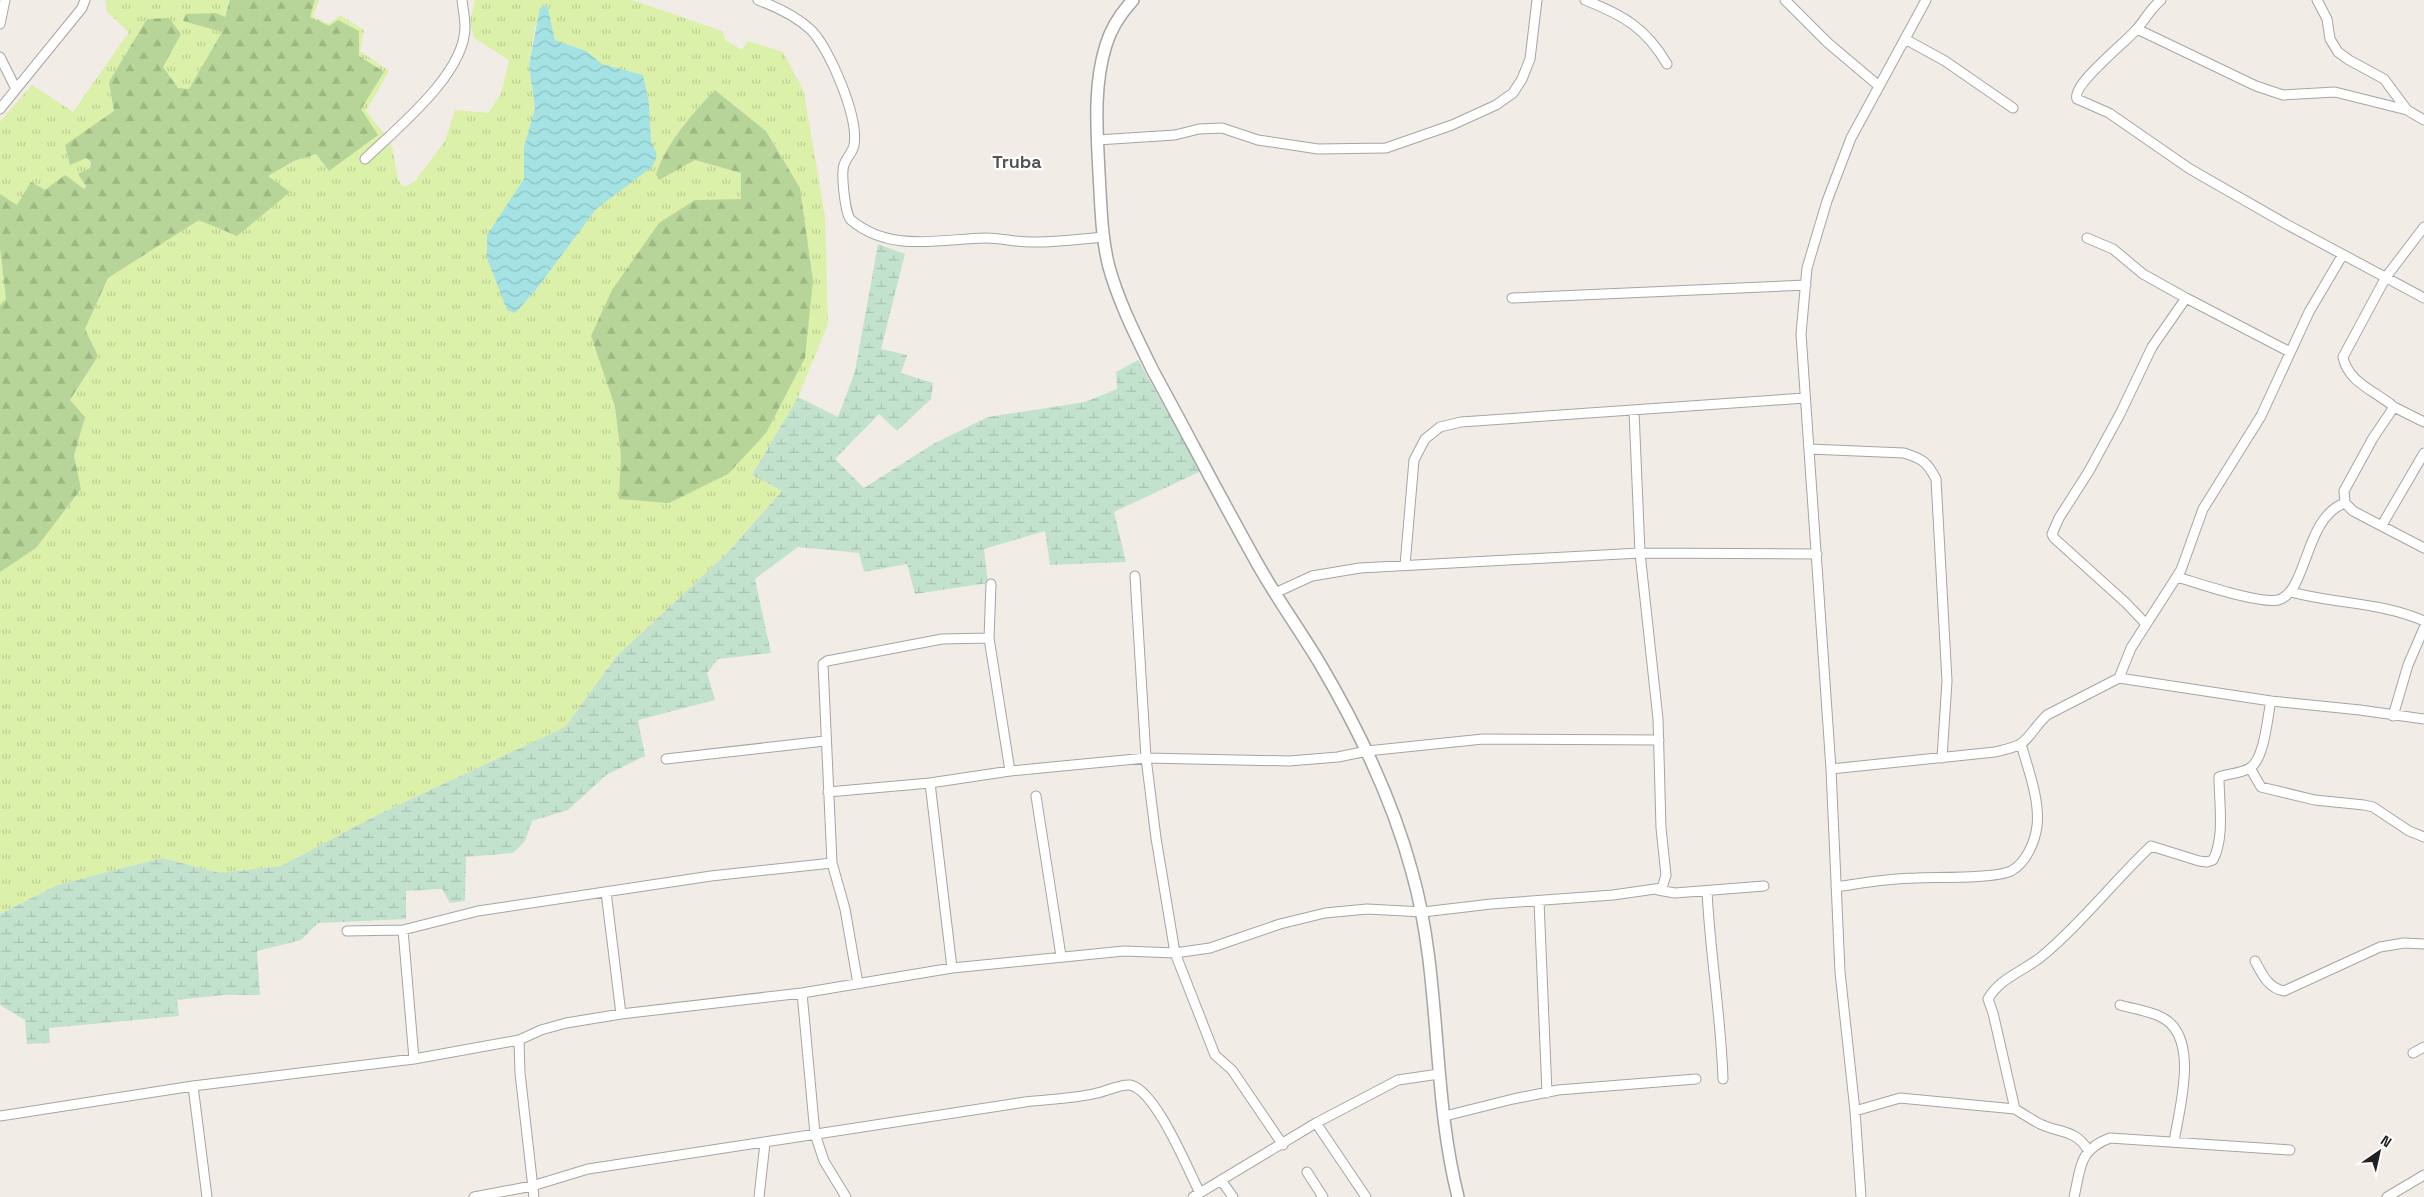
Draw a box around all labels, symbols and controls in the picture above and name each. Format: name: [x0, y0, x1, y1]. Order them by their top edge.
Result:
district label: Truba: [992, 150, 1042, 173]
north arrow: [2354, 1127, 2404, 1177]
text: N: [2377, 1131, 2395, 1151]

